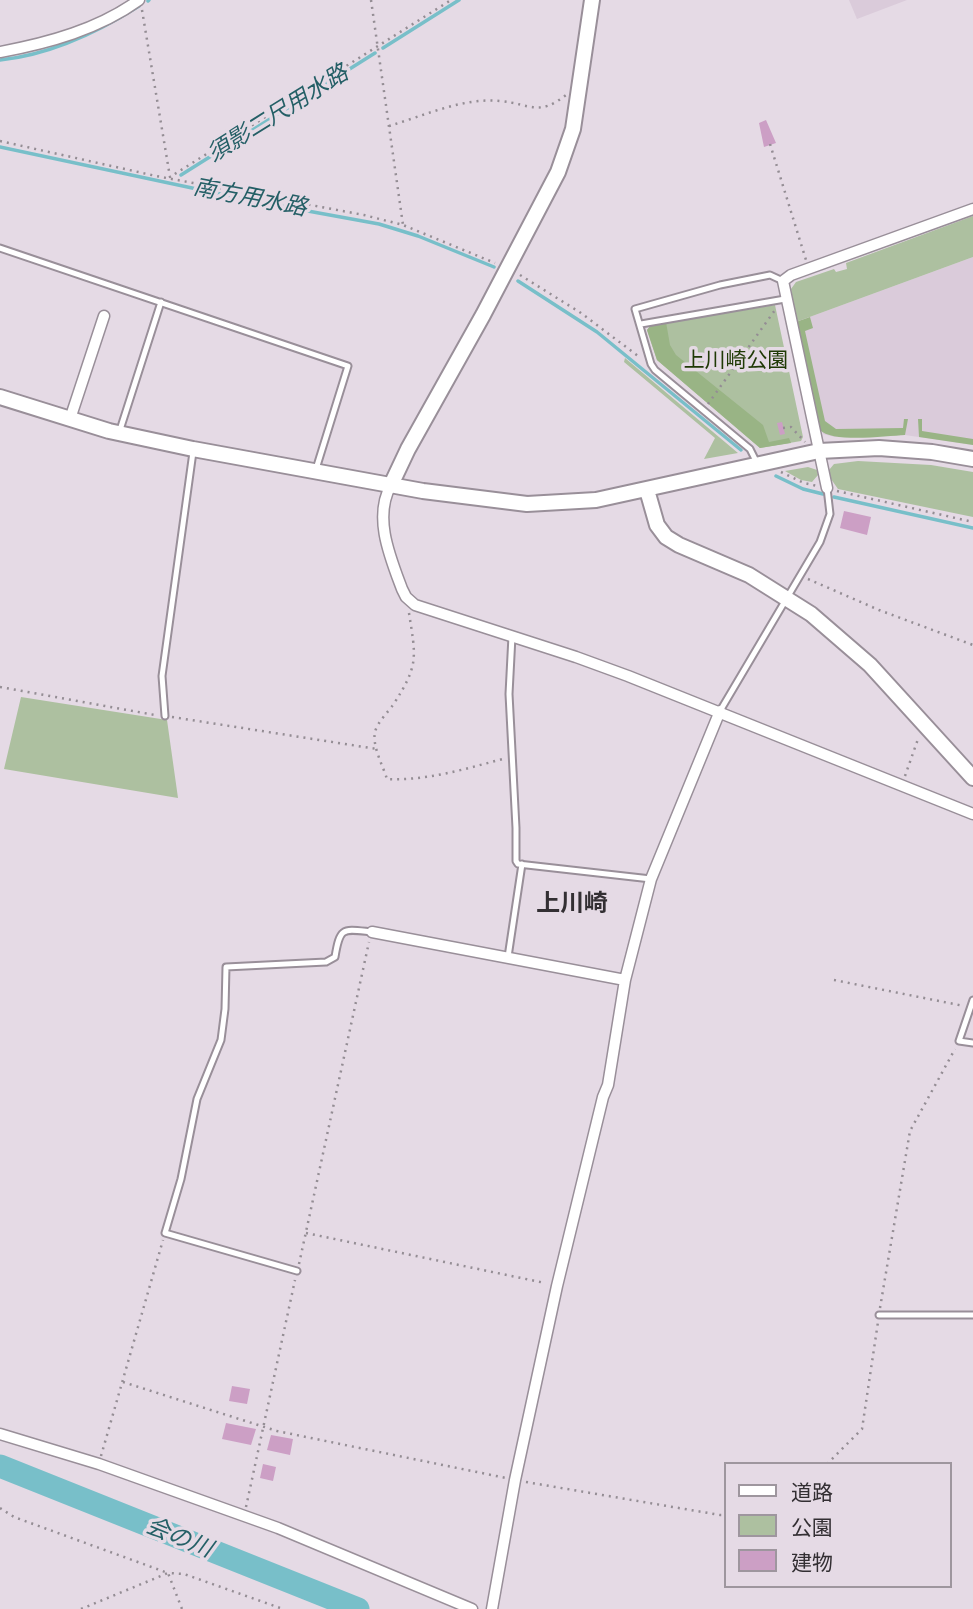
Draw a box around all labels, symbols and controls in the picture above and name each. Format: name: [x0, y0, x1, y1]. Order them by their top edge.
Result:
water label: 須影二尺用水路: [202, 60, 354, 168]
water label: 南方用水路: [191, 173, 309, 223]
park label: 上川崎公園: [684, 348, 788, 374]
district label: 上川崎: [536, 890, 608, 918]
legend: [724, 1462, 952, 1588]
text: 道路: [791, 1479, 833, 1506]
water label: 会の川: [142, 1512, 216, 1564]
text: 公園: [791, 1514, 833, 1541]
text: 建物: [791, 1549, 833, 1576]

